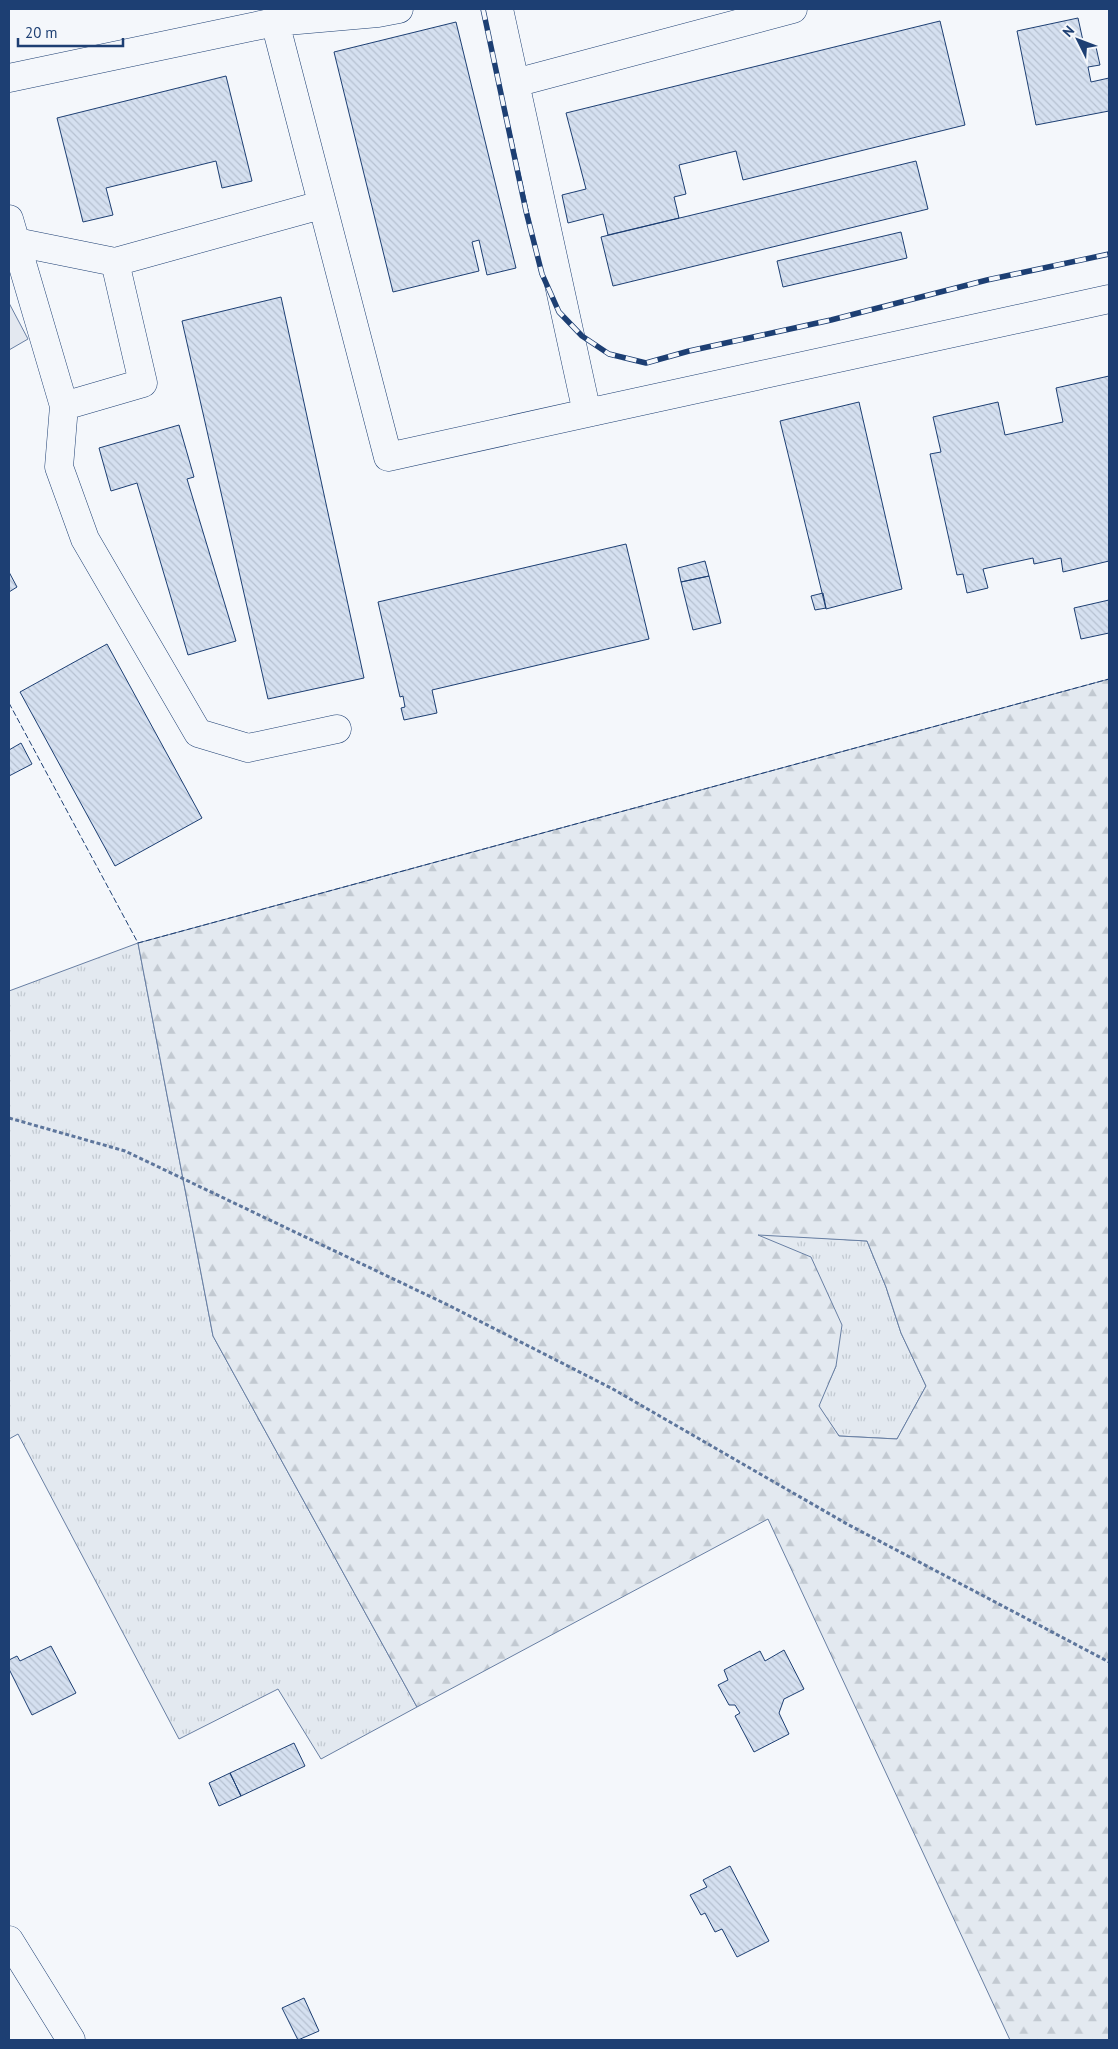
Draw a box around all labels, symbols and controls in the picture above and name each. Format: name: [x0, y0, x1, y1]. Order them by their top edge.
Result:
scale bar: [18, 15, 122, 47]
north arrow: [1053, 15, 1103, 65]
text: N: [1059, 22, 1078, 41]
text: 20 m: [25, 23, 58, 42]

